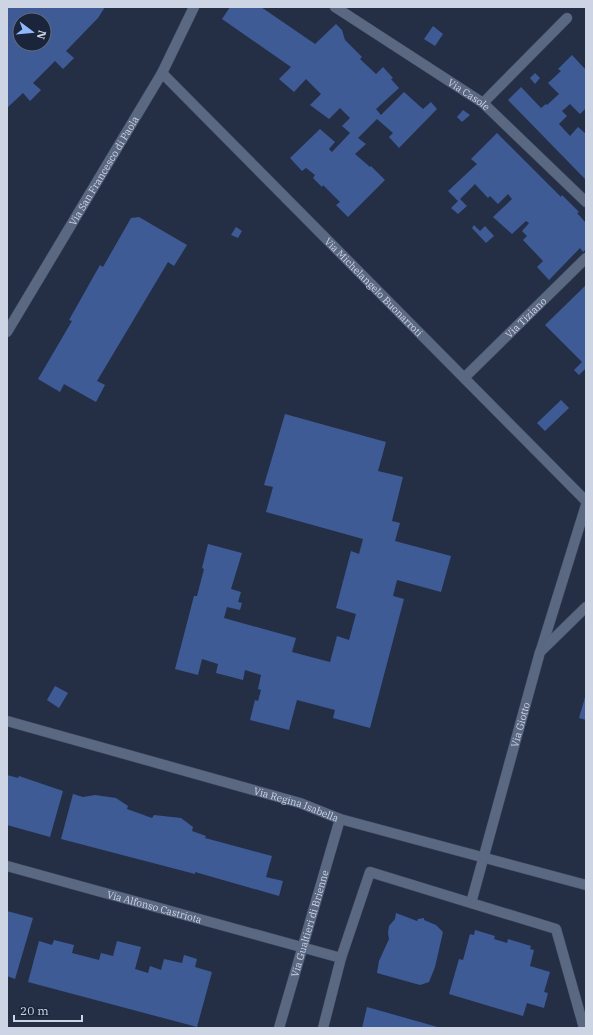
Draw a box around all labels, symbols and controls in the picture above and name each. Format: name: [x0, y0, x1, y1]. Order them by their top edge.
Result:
north arrow: [12, 12, 52, 52]
text: N: [34, 29, 50, 41]
street label: Via Casole: [445, 76, 493, 113]
street label: Via San Francesco di Paola: [66, 113, 142, 228]
street label: Via Michelangelo Buonarroti: [322, 235, 425, 339]
street label: Via Tiziano: [503, 294, 550, 341]
street label: Via Giotto: [508, 700, 533, 749]
street label: Via Regina Isabella: [252, 784, 341, 825]
street label: Via Gualtieri di Brienne: [288, 869, 332, 978]
street label: Via Alfonso Castriota: [105, 888, 204, 927]
scale bar: [14, 997, 82, 1023]
text: 20 m: [20, 1003, 49, 1018]

